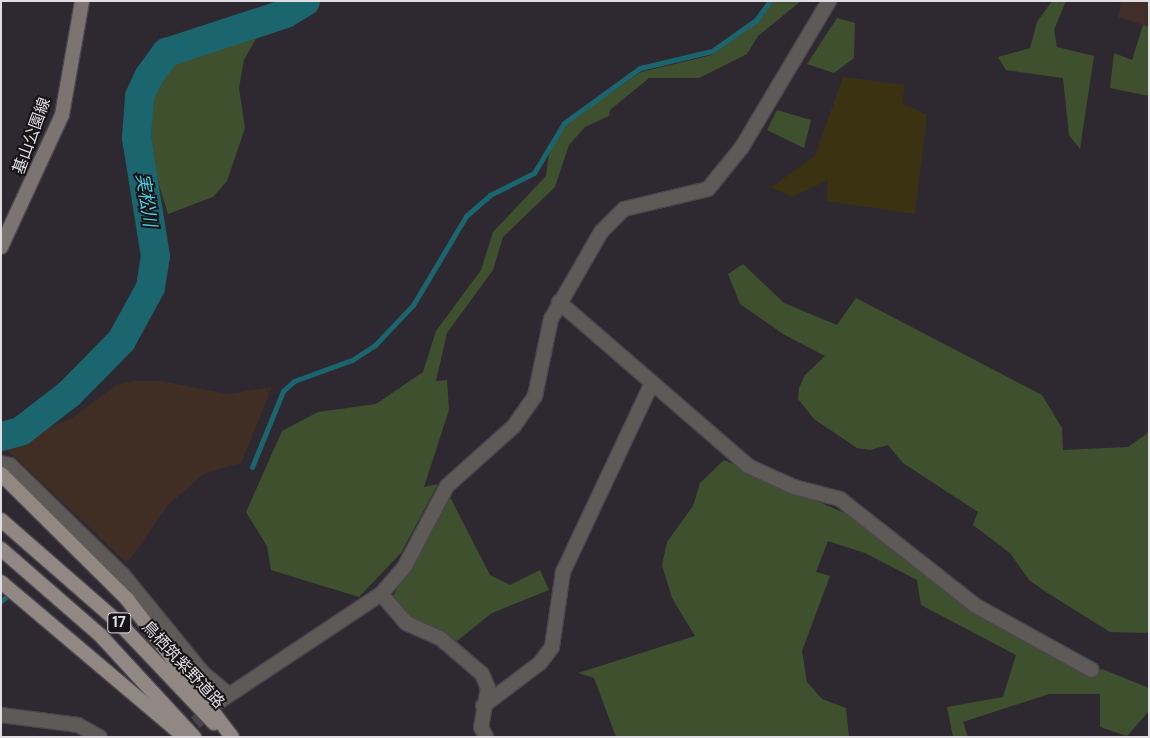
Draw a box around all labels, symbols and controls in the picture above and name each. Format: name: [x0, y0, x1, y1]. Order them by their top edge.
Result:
street label: 基山公園線: [9, 95, 55, 177]
water label: 実松川: [131, 172, 161, 228]
road number: 17: [106, 610, 132, 636]
street label: 鳥栖筑紫野道路: [138, 617, 228, 713]

